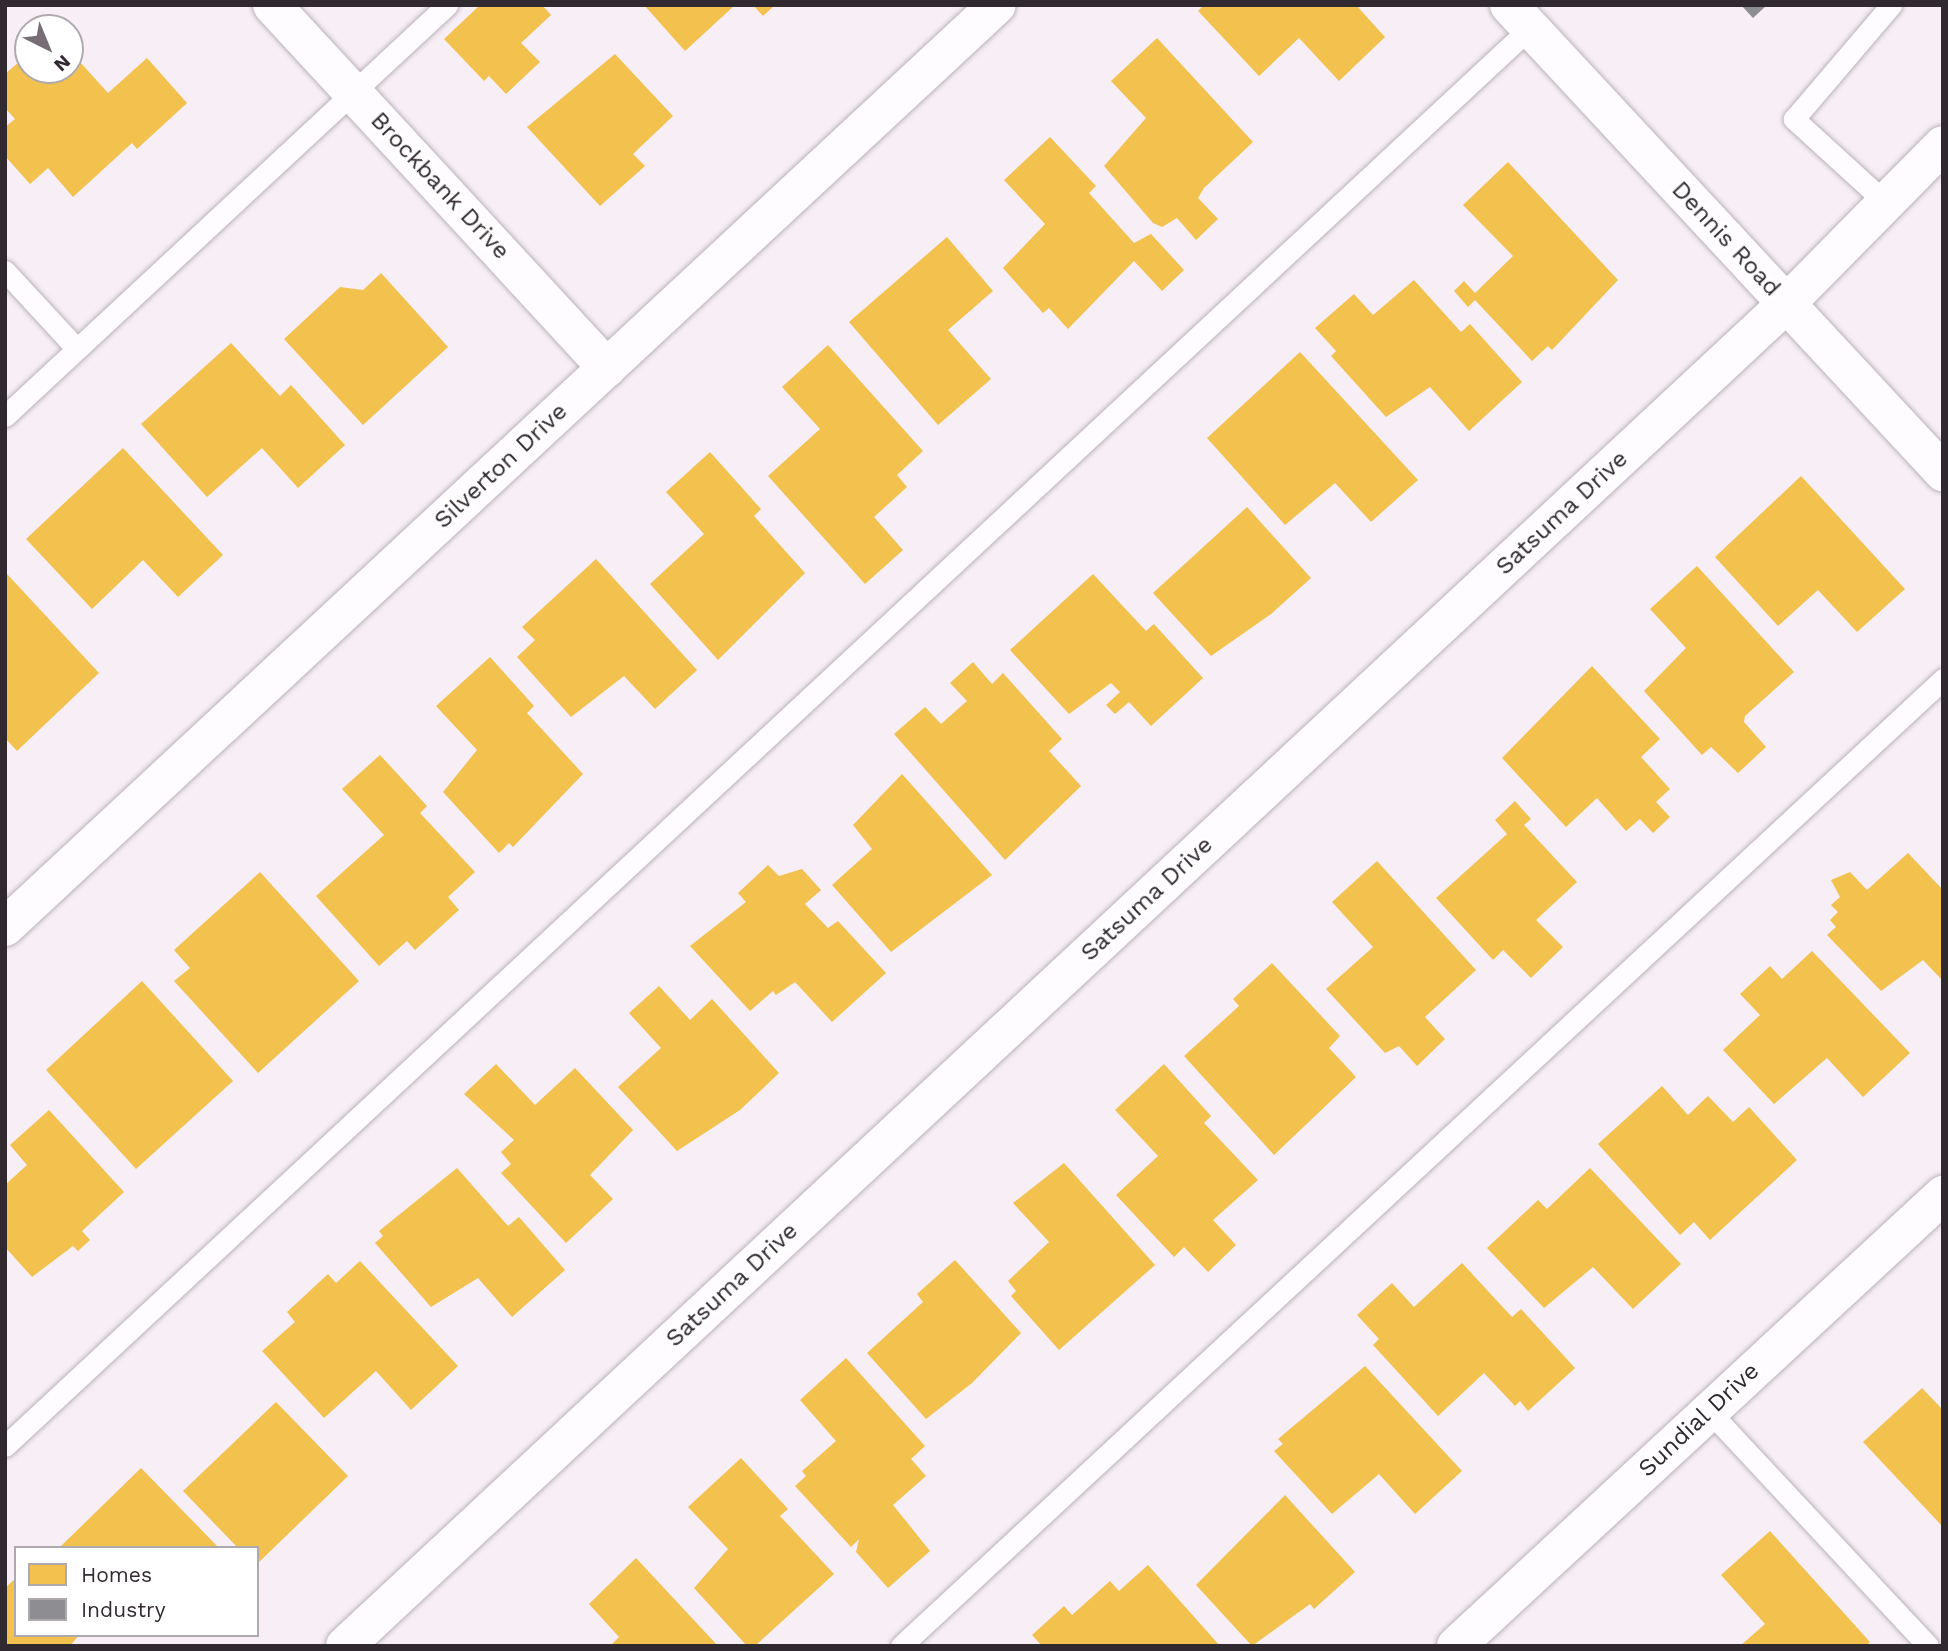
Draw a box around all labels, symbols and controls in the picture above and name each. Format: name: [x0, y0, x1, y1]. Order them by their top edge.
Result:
north arrow: [14, 14, 84, 84]
text: N: [49, 50, 75, 76]
street label: Brockbank Drive: [364, 106, 516, 266]
street label: Dennis Road: [1665, 176, 1787, 302]
street label: Silverton Drive: [429, 397, 573, 535]
street label: Satsuma Drive: [1490, 444, 1634, 582]
street label: Satsuma Drive: [1075, 830, 1219, 968]
street label: Satsuma Drive: [660, 1216, 804, 1354]
street label: Sundial Drive: [1632, 1357, 1766, 1483]
legend: [14, 1546, 259, 1637]
text: Homes: [81, 1562, 152, 1587]
text: Industry: [81, 1597, 166, 1622]

